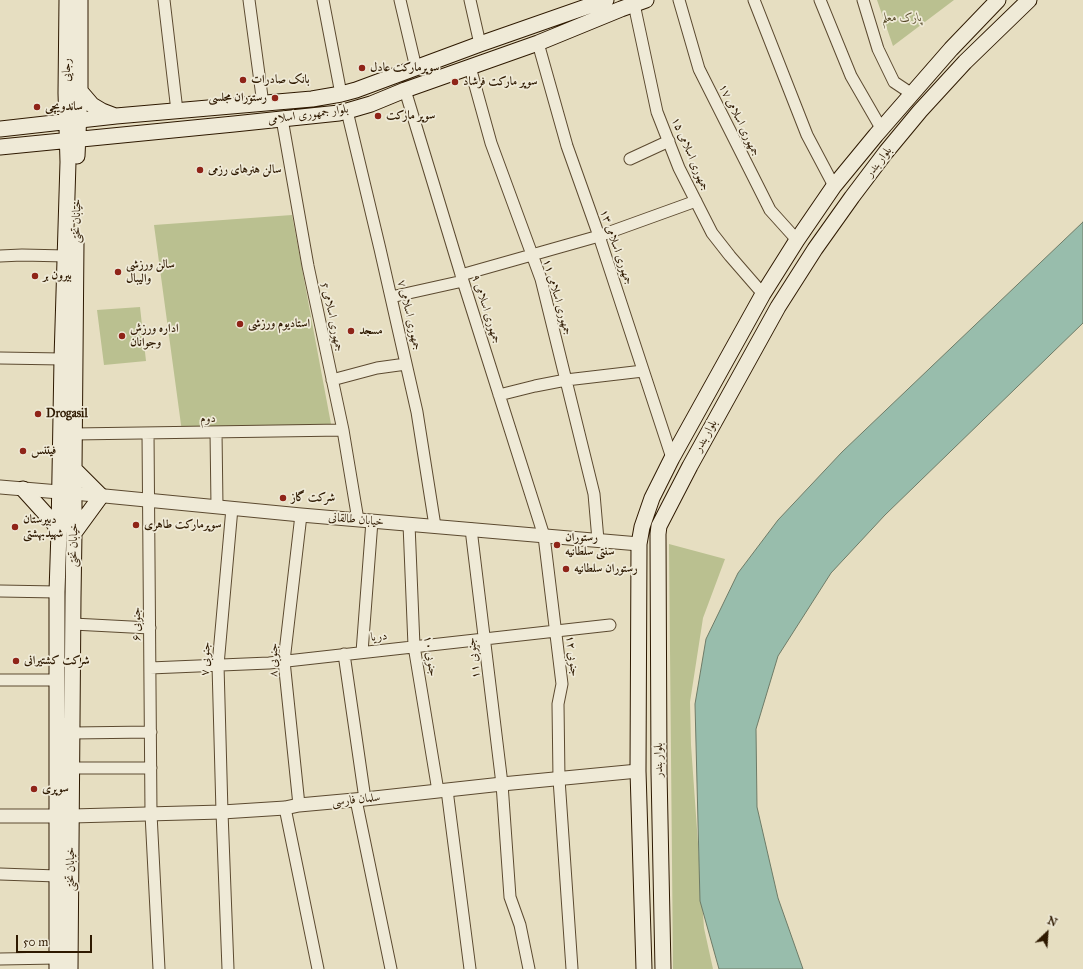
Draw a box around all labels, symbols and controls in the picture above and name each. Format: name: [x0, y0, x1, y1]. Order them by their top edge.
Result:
park label: پارک معلم: [882, 11, 922, 25]
street label: رجایی: [60, 58, 74, 82]
place label: سوپرمارکت عادل: [370, 61, 439, 75]
marker: سوپرمارکت عادل: [357, 63, 367, 73]
place label: بانک صادرات: [251, 73, 310, 87]
marker: بانک صادرات: [238, 75, 248, 85]
place label: سوپر مارکت فرشاد: [463, 75, 538, 89]
marker: سوپر مارکت فرشاد: [450, 77, 460, 87]
street label: جمهوری اسلامی ۱۷: [715, 81, 763, 159]
place label: رستوران مجلسی: [209, 91, 267, 105]
marker: رستوران مجلسی: [270, 93, 280, 103]
place label: ساندویچی: [45, 100, 83, 114]
marker: ساندویچی: [32, 102, 42, 112]
street label: بلوار جمهوری اسلامی: [267, 102, 349, 128]
place label: سوپر مارکت: [386, 109, 435, 123]
marker: سوپر مارکت: [373, 111, 383, 121]
street label: جمهوری اسلامی ۱۵: [668, 115, 712, 193]
street label: بلوار بندر: [863, 144, 895, 180]
place label: سالن هنرهای رزمی: [208, 163, 281, 177]
marker: سالن هنرهای رزمی: [195, 165, 205, 175]
street label: خیابان تختی: [69, 199, 85, 243]
street label: جمهوری اسلامی ۱۳: [596, 207, 636, 287]
street label: جمهوری اسلامی ۱۱: [539, 257, 575, 337]
place label: سالن ورزشی والیبال: [126, 258, 175, 286]
marker: سالن ورزشی والیبال: [113, 267, 123, 277]
place label: بیرون بر: [43, 269, 72, 283]
marker: بیرون بر: [30, 271, 40, 281]
street label: جمهوری اسلامی ۹: [468, 273, 504, 345]
street label: جمهوری اسلامی ۷: [394, 278, 424, 352]
street label: جمهوری اسلامی 5: [318, 281, 346, 353]
place label: استادیوم ورزشی: [248, 317, 310, 331]
marker: استادیوم ورزشی: [235, 319, 245, 329]
place label: اداره ورزش وجوانان: [130, 322, 179, 350]
place label: مسجد: [359, 324, 383, 338]
marker: مسجد: [346, 326, 356, 336]
marker: اداره ورزش وجوانان: [117, 331, 127, 341]
place label: Drogasil: [46, 407, 88, 421]
marker: Drogasil: [33, 409, 43, 419]
street label: دوم: [200, 412, 216, 426]
street label: بلوار بندر: [691, 417, 721, 455]
place label: فیتنس: [31, 444, 56, 458]
marker: فیتنس: [18, 446, 28, 456]
place label: شرکت گاز: [291, 491, 335, 505]
marker: شرکت گاز: [278, 493, 288, 503]
street label: خیابان طالقانی: [328, 510, 384, 530]
place label: دبیرستان شهیدبهشتی: [23, 513, 63, 541]
place label: سوپرمارکت طاهری: [144, 518, 222, 532]
marker: سوپرمارکت طاهری: [131, 520, 141, 530]
marker: دبیرستان شهیدبهشتی: [10, 522, 20, 532]
street label: خیابان تختی: [66, 523, 82, 567]
place label: رستوران سنتی سلطانیه: [565, 531, 614, 559]
marker: رستوران سنتی سلطانیه: [552, 540, 562, 550]
place label: رستوران سلطانیه: [574, 562, 638, 576]
marker: رستوران سلطانیه: [561, 564, 571, 574]
street label: ۶ جنوبی: [130, 607, 144, 641]
street label: دریا: [370, 629, 388, 645]
street label: ۱۰ جنوبی: [420, 635, 440, 677]
street label: ۱۲ جنوبی: [562, 635, 582, 677]
street label: ۱۱ جنوبی: [464, 637, 484, 679]
street label: ۷ جنوبی: [198, 641, 214, 677]
street label: ۸ جنوبی: [267, 643, 281, 677]
place label: شرکت کشتیرانی: [24, 654, 90, 668]
marker: شرکت کشتیرانی: [11, 656, 21, 666]
street label: بلوار بندر: [652, 743, 666, 777]
place label: سوپری: [42, 782, 69, 796]
marker: سوپری: [29, 784, 39, 794]
street label: سلمان فارسی: [331, 790, 381, 810]
street label: خیابان تختی: [64, 847, 78, 891]
north arrow: [1027, 913, 1067, 953]
text: N: [1045, 914, 1059, 930]
scale bar: [18, 927, 94, 953]
text: 50 m: [23, 935, 48, 949]

